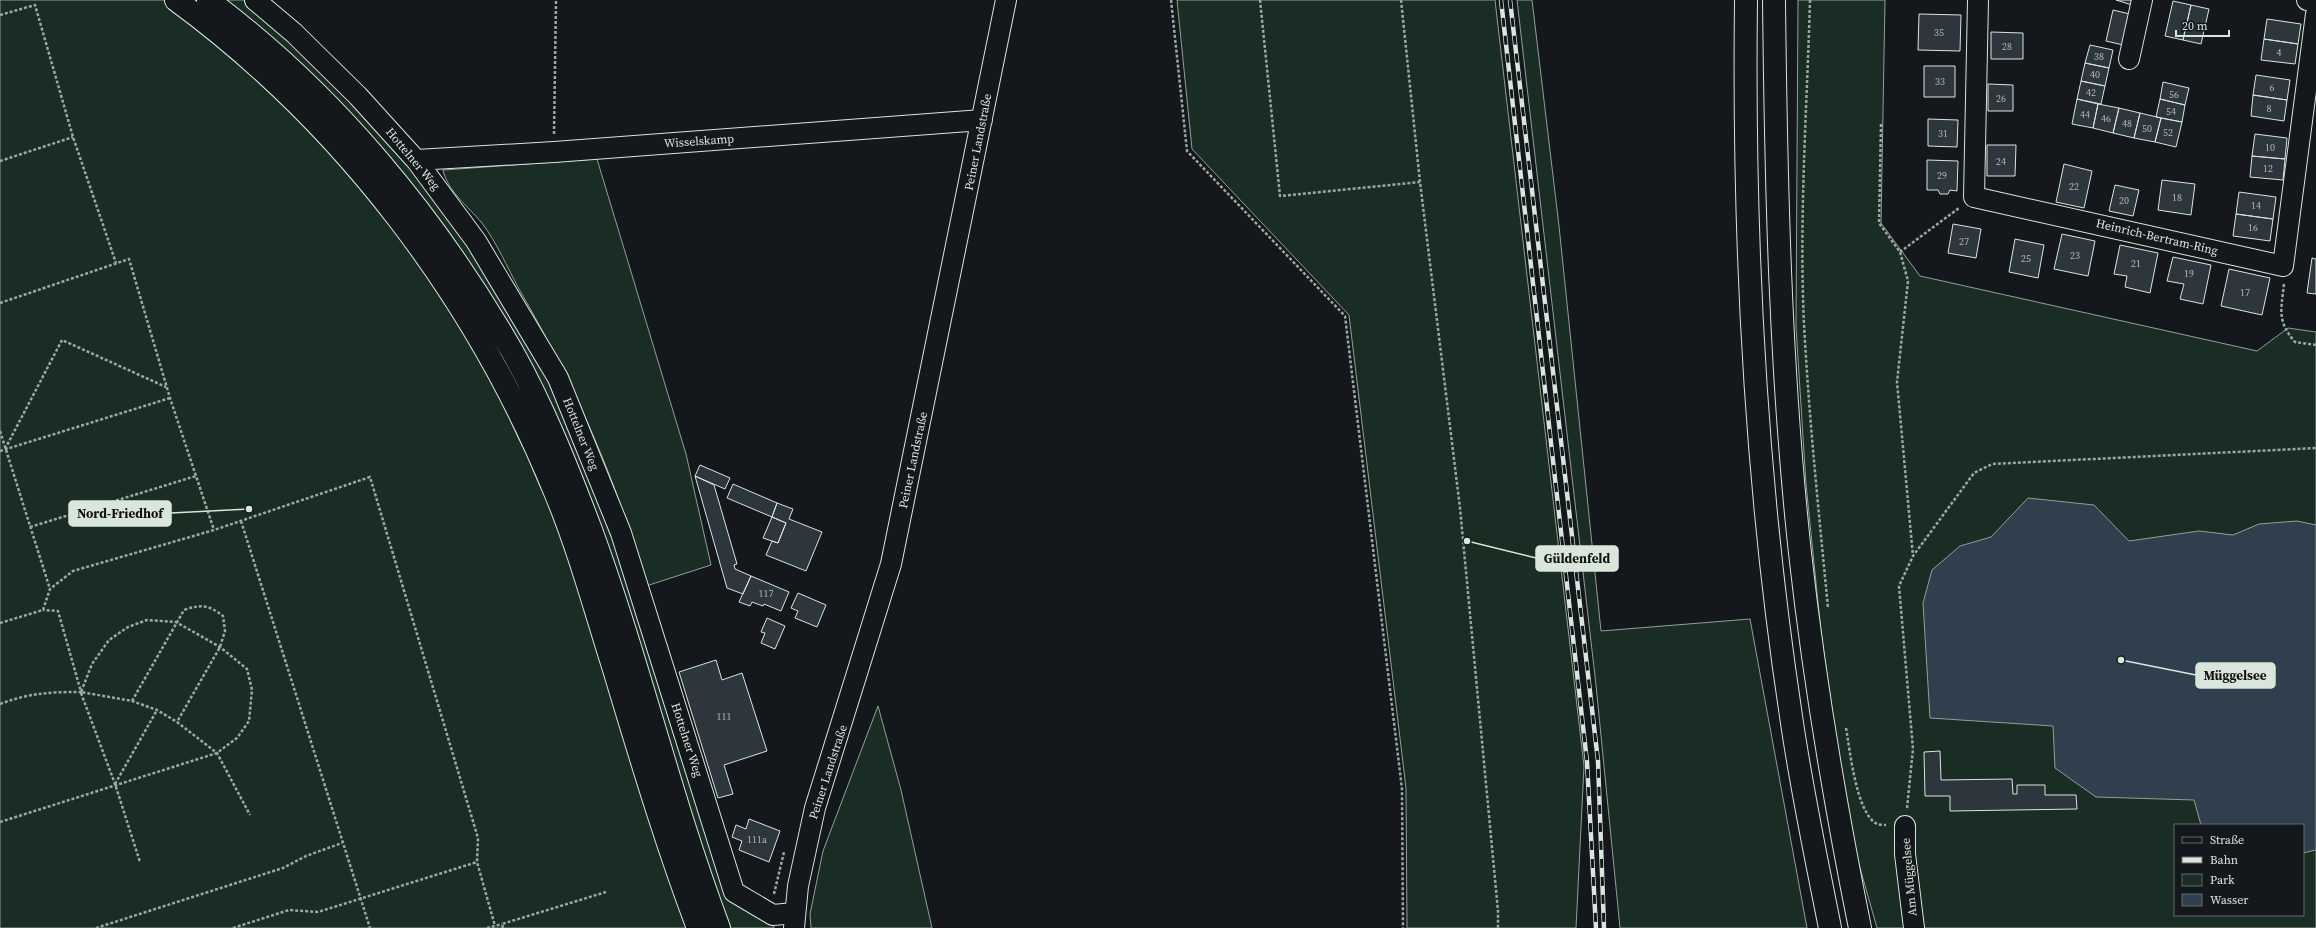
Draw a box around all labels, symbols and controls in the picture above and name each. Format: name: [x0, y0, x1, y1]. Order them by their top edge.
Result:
scale bar: [2176, 12, 2229, 38]
text: 20 m: [2182, 18, 2208, 34]
house number: 35: [1934, 26, 1944, 39]
house number: 28: [2002, 40, 2012, 53]
house number: 4: [2277, 46, 2282, 59]
house number: 38: [2094, 50, 2104, 63]
house number: 40: [2090, 68, 2100, 81]
house number: 33: [1935, 75, 1945, 88]
house number: 6: [2270, 81, 2275, 94]
house number: 42: [2086, 86, 2096, 99]
house number: 56: [2169, 88, 2179, 101]
street label: Peiner Landstraße: [961, 92, 995, 192]
house number: 26: [1996, 92, 2006, 105]
house number: 8: [2267, 102, 2272, 115]
house number: 54: [2166, 105, 2176, 118]
house number: 44: [2080, 108, 2090, 121]
house number: 46: [2101, 112, 2111, 125]
house number: 48: [2122, 117, 2132, 130]
house number: 50: [2142, 122, 2152, 135]
street label: Hottelner Weg: [382, 124, 444, 194]
house number: 52: [2163, 126, 2173, 139]
house number: 31: [1938, 127, 1948, 140]
street label: Wisselskamp: [663, 131, 735, 151]
house number: 10: [2265, 141, 2275, 154]
house number: 24: [1996, 155, 2006, 168]
house number: 12: [2263, 162, 2273, 175]
house number: 29: [1937, 169, 1947, 182]
house number: 22: [2069, 180, 2079, 193]
house number: 18: [2172, 191, 2182, 204]
house number: 20: [2119, 194, 2129, 207]
house number: 14: [2251, 199, 2261, 212]
street label: Heinrich-Bertram-Ring: [2094, 215, 2220, 259]
house number: 16: [2248, 221, 2258, 234]
house number: 27: [1959, 235, 1969, 248]
house number: 23: [2070, 249, 2080, 262]
house number: 25: [2021, 252, 2031, 265]
house number: 21: [2131, 257, 2141, 270]
house number: 19: [2184, 267, 2194, 280]
house number: 17: [2240, 286, 2250, 299]
street label: Hottelner Weg: [559, 395, 603, 473]
street label: Peiner Landstraße: [895, 410, 931, 510]
callout: Nord-Friedhof: [69, 501, 171, 526]
text: Nord-Friedhof: [77, 505, 164, 522]
callout: Güldenfeld: [1536, 546, 1618, 571]
text: Güldenfeld: [1544, 550, 1610, 567]
house number: 117: [759, 587, 774, 600]
callout: Müggelsee: [2196, 663, 2275, 688]
text: Müggelsee: [2203, 667, 2267, 684]
street label: Hottelner Weg: [667, 701, 707, 779]
house number: 111: [717, 710, 732, 723]
street label: Peiner Landstraße: [805, 723, 851, 821]
legend: [2174, 824, 2304, 916]
text: Straße: [2210, 832, 2244, 848]
house number: 111a: [747, 833, 768, 846]
street label: Am Müggelsee: [1898, 837, 1920, 917]
text: Bahn: [2210, 852, 2238, 868]
text: Park: [2210, 872, 2235, 888]
text: Wasser: [2210, 892, 2248, 908]

